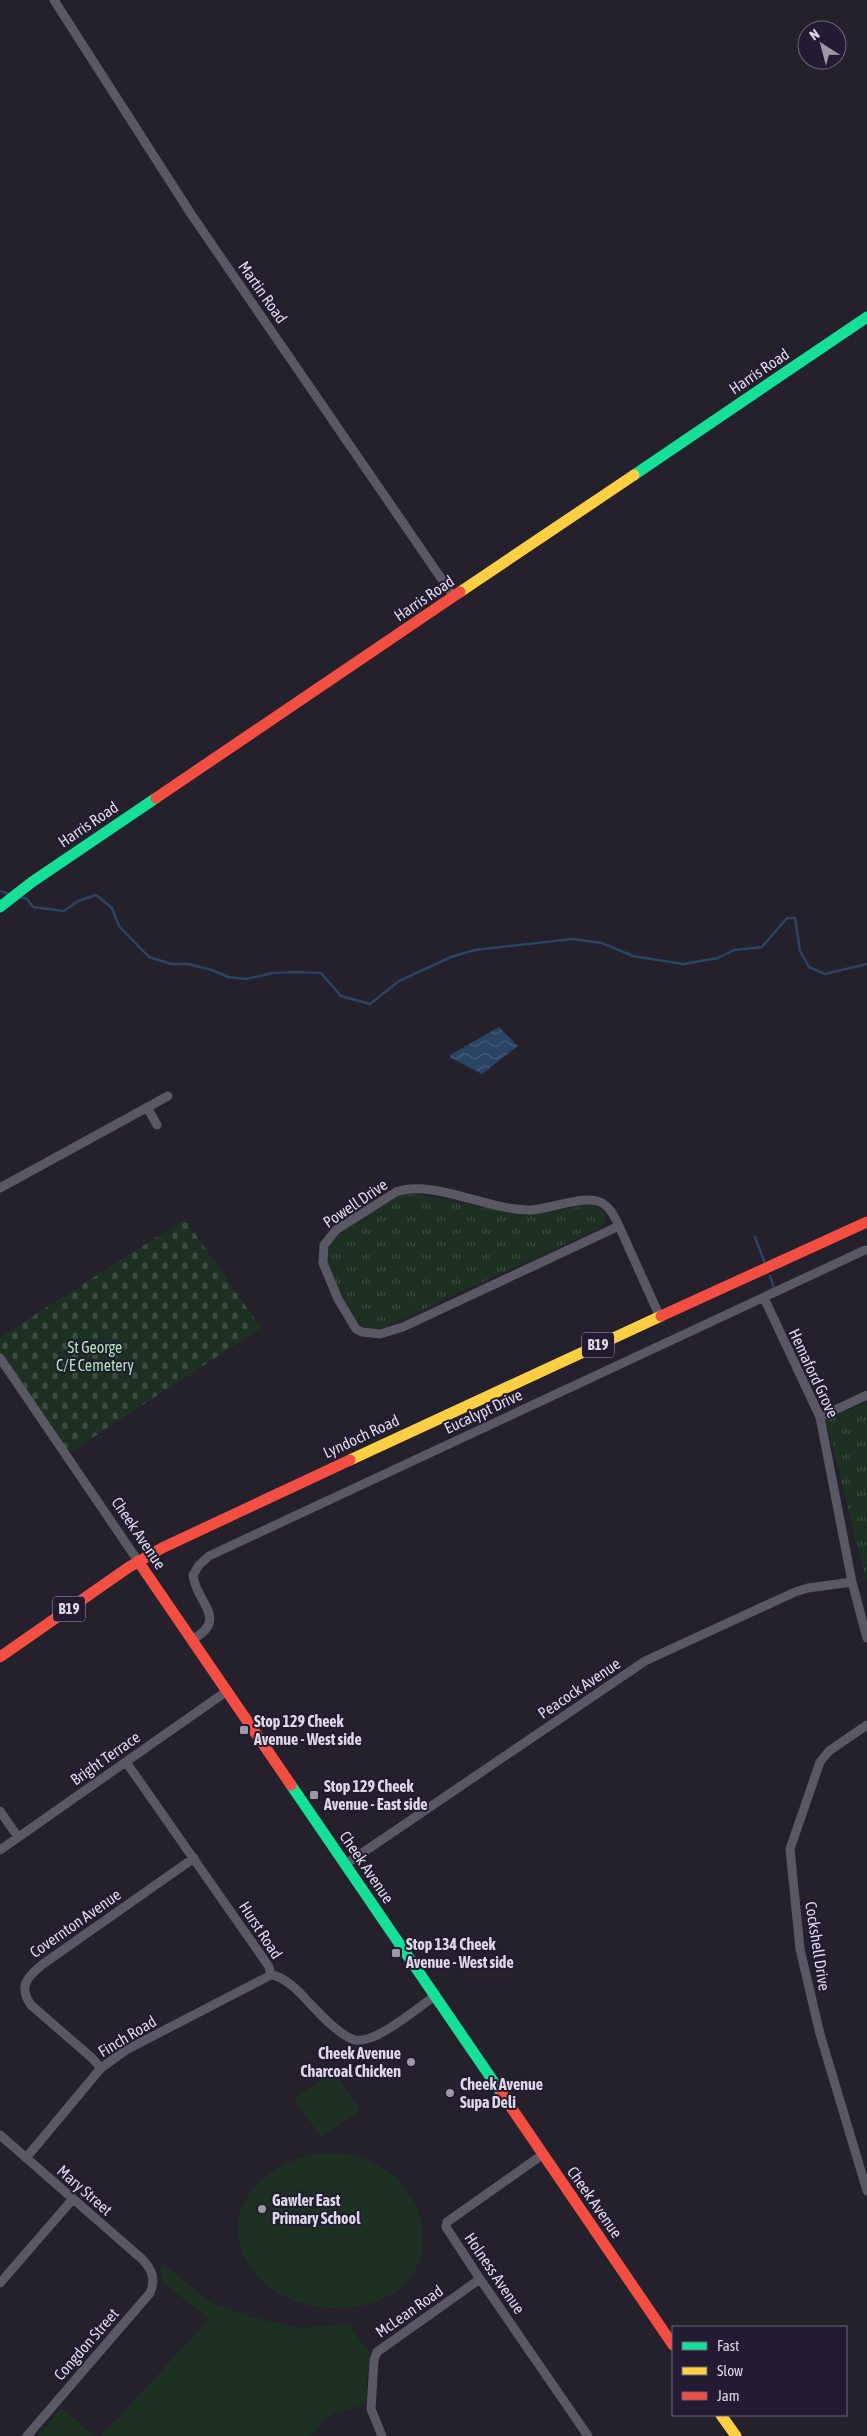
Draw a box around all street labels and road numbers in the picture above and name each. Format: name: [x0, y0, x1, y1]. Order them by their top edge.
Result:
street label: Martin Road: [235, 258, 291, 326]
street label: Harris Road: [726, 344, 792, 398]
street label: Harris Road: [391, 571, 457, 625]
street label: Harris Road: [55, 797, 121, 851]
street label: Powell Drive: [320, 1175, 390, 1231]
street label: Hemaford Grove: [786, 1326, 842, 1420]
road number: B19: [582, 1332, 614, 1358]
street label: Eucalypt Drive: [441, 1385, 525, 1438]
street label: Lyndoch Road: [320, 1411, 402, 1462]
street label: Cheek Avenue: [108, 1494, 170, 1572]
road number: B19: [53, 1596, 85, 1622]
street label: Peacock Avenue: [534, 1654, 624, 1722]
street label: Bright Terrace: [67, 1728, 144, 1789]
street label: Cheek Avenue: [336, 1828, 398, 1906]
street label: Covernton Avenue: [26, 1885, 124, 1961]
street label: Hurst Road: [236, 1898, 286, 1962]
street label: Cockshell Drive: [802, 1900, 834, 1992]
street label: Finch Road: [95, 2012, 159, 2060]
street label: Mary Street: [53, 2161, 116, 2220]
street label: Cheek Avenue: [564, 2163, 626, 2241]
street label: Holness Avenue: [461, 2229, 529, 2317]
street label: McLean Road: [372, 2281, 446, 2341]
street label: Congdon Street: [50, 2304, 123, 2384]

